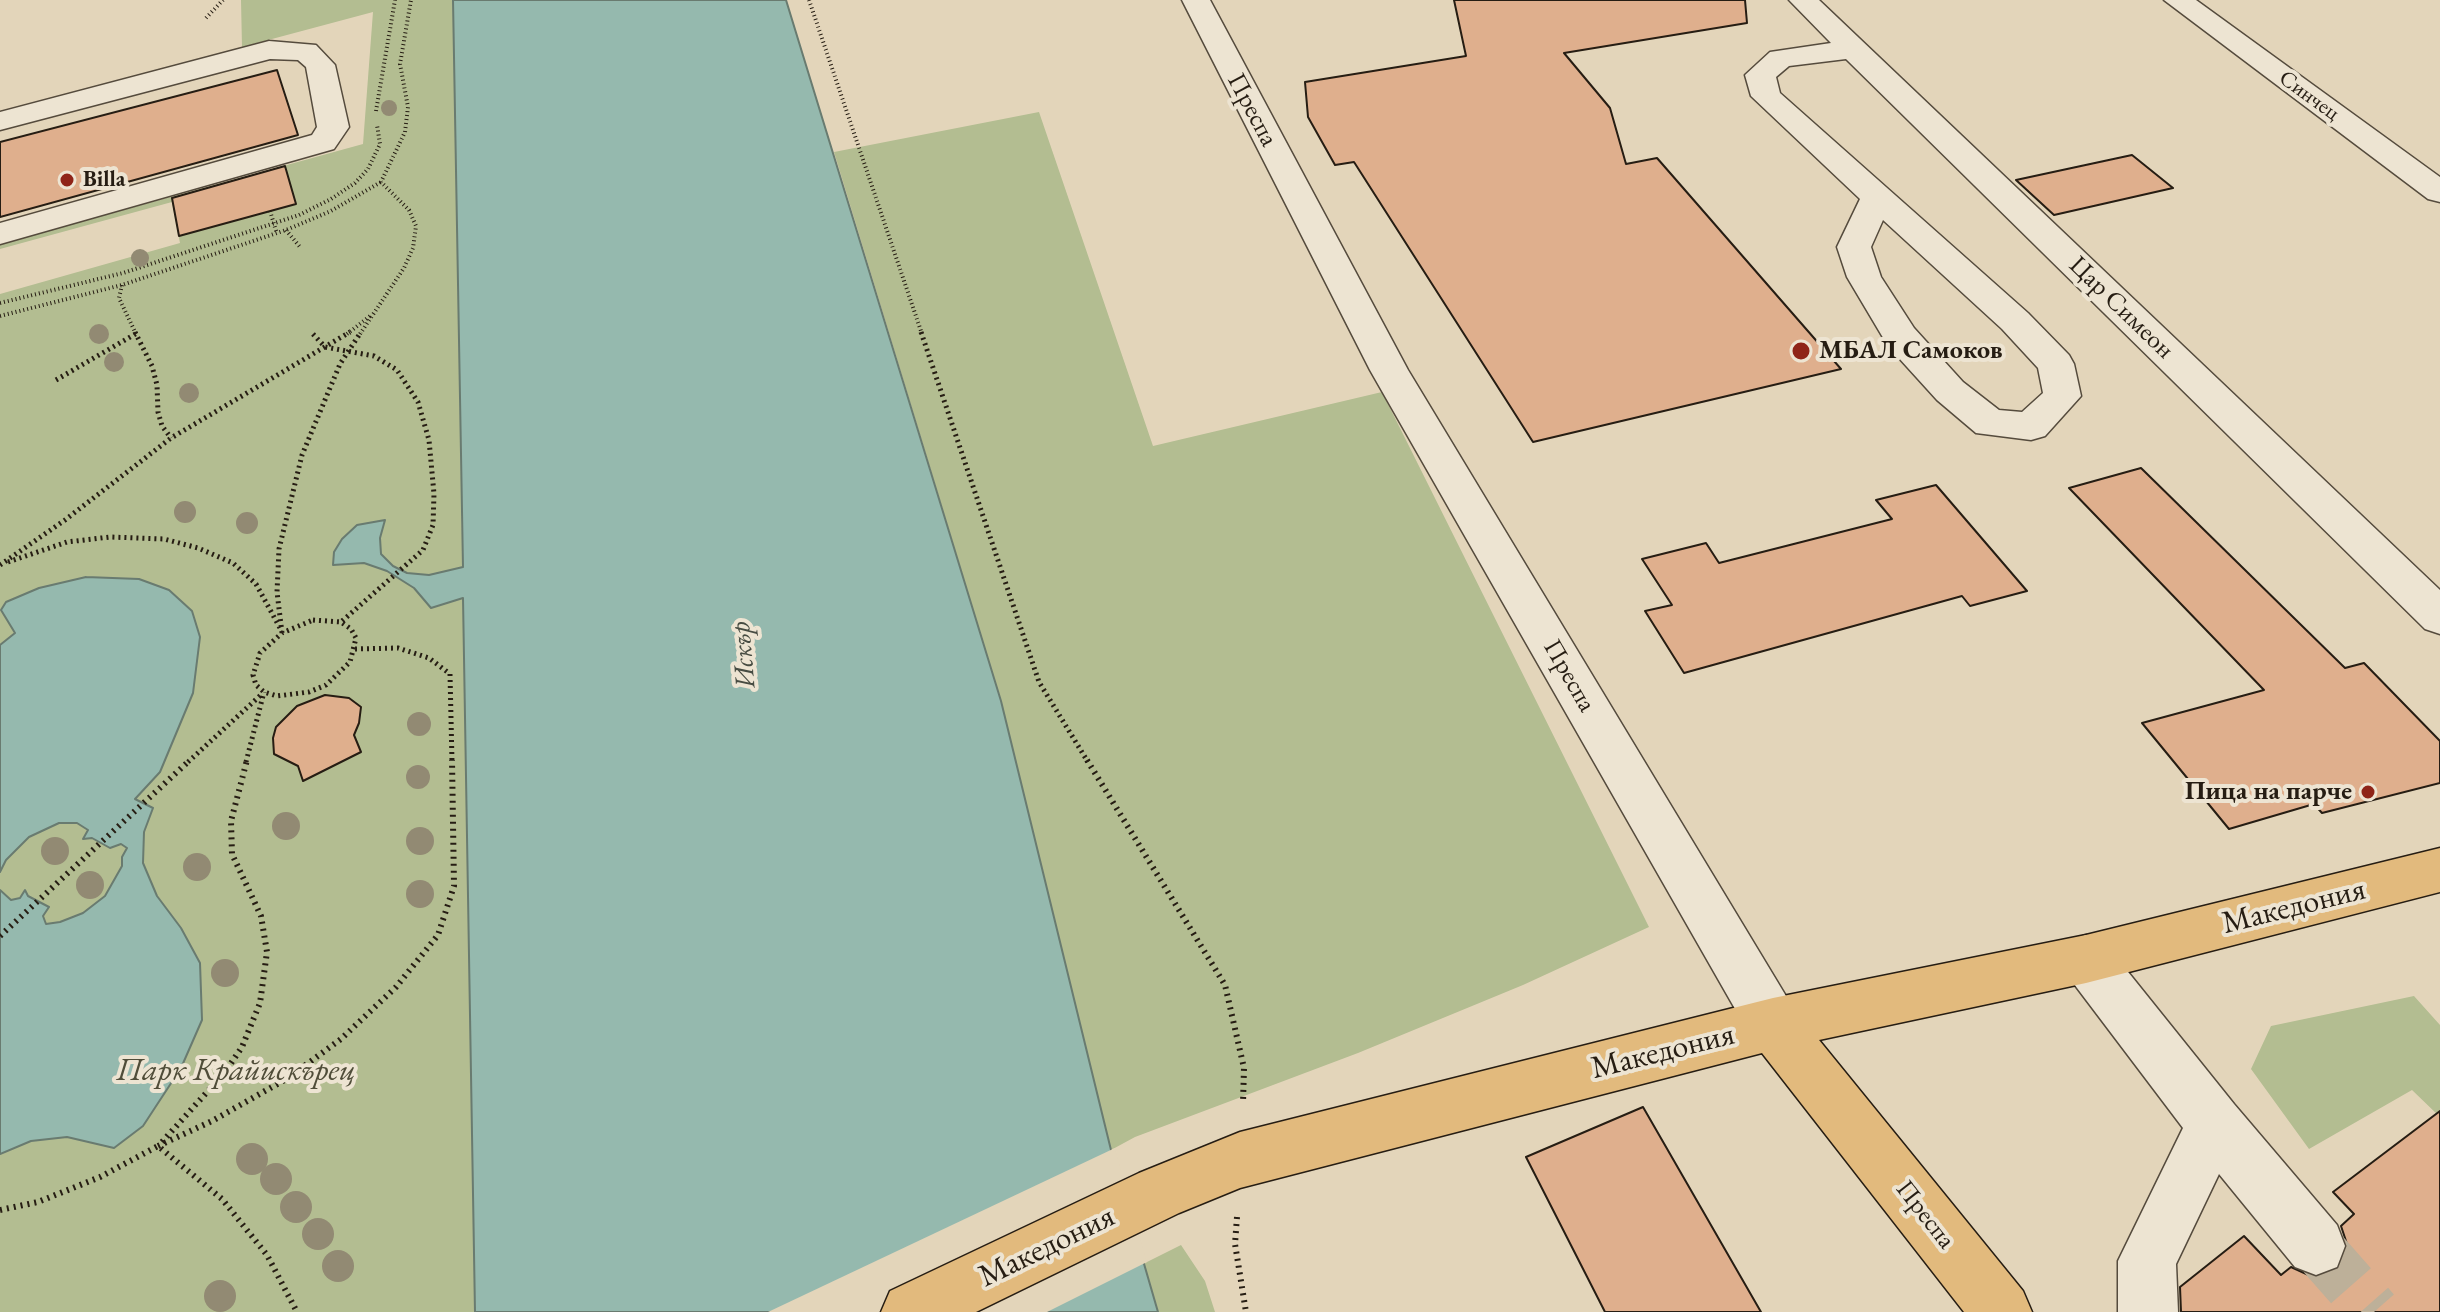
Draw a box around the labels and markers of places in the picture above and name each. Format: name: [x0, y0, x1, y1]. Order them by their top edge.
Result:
place label: Billa: [83, 167, 125, 193]
marker: Billa: [58, 171, 76, 189]
place label: МБАЛ Самоков: [1819, 335, 2003, 367]
marker: МБАЛ Самоков: [1790, 340, 1812, 362]
place label: Пица на парче: [2185, 776, 2352, 808]
marker: Пица на парче: [2359, 783, 2377, 801]

